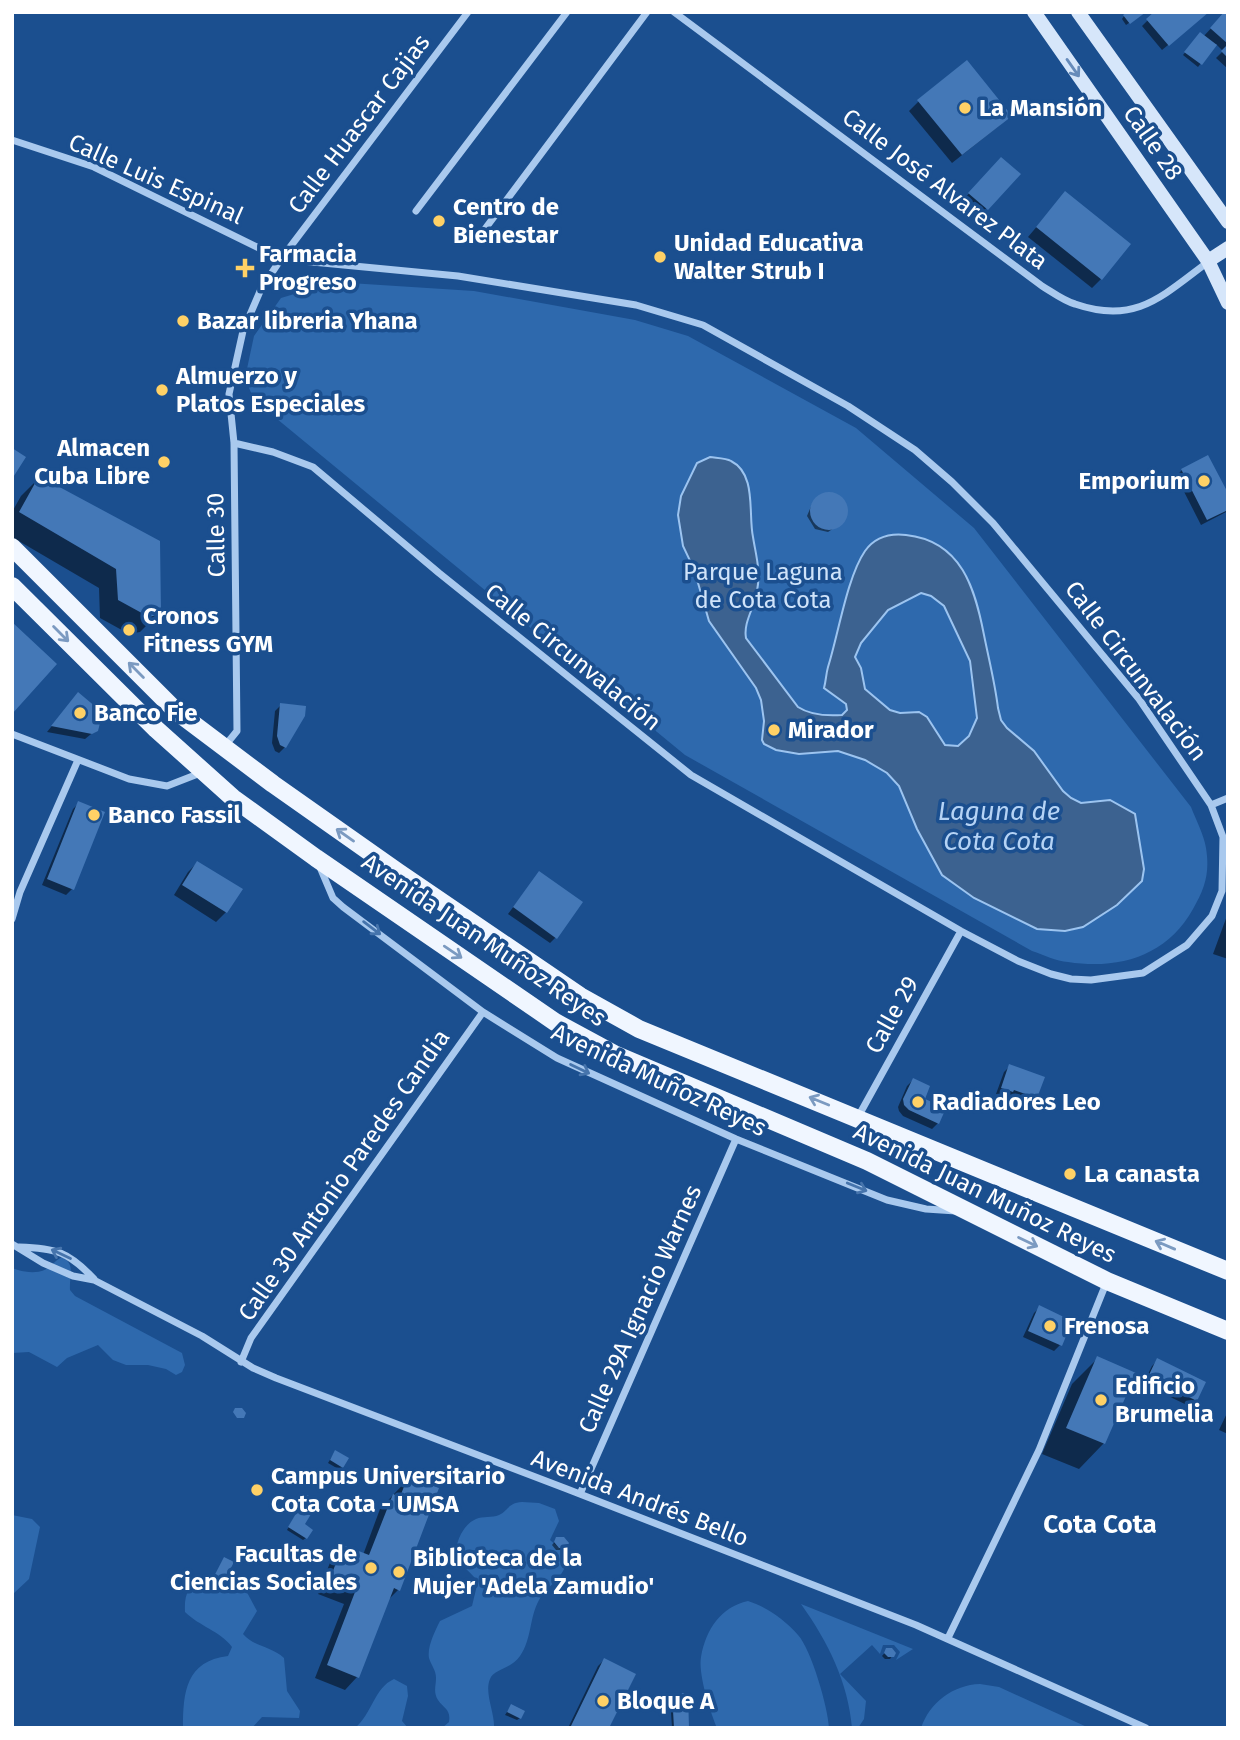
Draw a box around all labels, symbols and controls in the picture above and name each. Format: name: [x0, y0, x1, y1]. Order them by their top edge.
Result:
street label: Calle Huascar Cajias: [282, 29, 436, 219]
one-way arrow: [1066, 58, 1080, 77]
place label: La Mansión: [979, 94, 1102, 122]
marker: La Mansión: [957, 100, 973, 116]
street label: Calle 28: [1117, 100, 1189, 186]
street label: Calle José Alvarez Plata: [837, 103, 1053, 275]
street label: Calle Luis Espinal: [64, 128, 248, 230]
place label: Centro de Bienestar: [453, 193, 559, 249]
marker: Centro de Bienestar: [431, 213, 447, 229]
place label: Unidad Educativa Walter Strub I: [674, 229, 864, 285]
place label: Farmacia Progreso: [259, 240, 357, 296]
marker: Unidad Educativa Walter Strub I: [652, 249, 668, 265]
marker: Farmacia Progreso: [237, 260, 253, 276]
place label: Bazar libreria Yhana: [197, 307, 418, 335]
marker: Bazar libreria Yhana: [175, 313, 191, 329]
place label: Almuerzo y Platos Especiales: [175, 362, 366, 418]
marker: Almuerzo y Platos Especiales: [154, 382, 170, 398]
place label: Almacen Cuba Libre: [34, 434, 150, 490]
marker: Almacen Cuba Libre: [156, 454, 172, 470]
place label: Emporium: [1079, 467, 1190, 495]
marker: Emporium: [1196, 473, 1212, 489]
street label: Calle 30: [201, 492, 231, 578]
park label: Parque Laguna de Cota Cota: [683, 558, 843, 614]
street label: Calle Circunvalación: [1059, 576, 1213, 766]
street label: Calle Circunvalación: [480, 578, 666, 736]
place label: Cronos Fitness GYM: [143, 602, 273, 658]
marker: Cronos Fitness GYM: [121, 622, 137, 638]
one-way arrow: [52, 625, 69, 642]
one-way arrow: [127, 662, 144, 679]
place label: Banco Fie: [94, 699, 198, 727]
marker: Banco Fie: [72, 705, 88, 721]
place label: Mirador: [788, 716, 874, 744]
marker: Mirador: [766, 722, 782, 738]
water label: Laguna de Cota Cota: [938, 796, 1060, 857]
place label: Banco Fassil: [108, 801, 241, 829]
marker: Banco Fassil: [86, 807, 102, 823]
one-way arrow: [336, 828, 355, 842]
street label: Avenida Juan Muñoz Reyes: [357, 848, 611, 1032]
one-way arrow: [362, 920, 381, 935]
one-way arrow: [443, 945, 462, 959]
street label: Calle 29: [859, 972, 925, 1058]
street label: Avenida Muñoz Reyes: [547, 1018, 771, 1142]
street label: Calle 30 Antonio Paredes Candia: [232, 1024, 456, 1326]
one-way arrow: [569, 1063, 590, 1076]
place label: Radiadores Leo: [932, 1088, 1101, 1116]
one-way arrow: [808, 1094, 830, 1107]
marker: Radiadores Leo: [910, 1094, 926, 1110]
street label: Avenida Juan Muñoz Reyes: [849, 1117, 1121, 1269]
place label: La canasta: [1084, 1160, 1200, 1188]
marker: La canasta: [1062, 1166, 1078, 1182]
street label: Calle 29A Ignacio Warnes: [573, 1181, 707, 1437]
one-way arrow: [845, 1182, 867, 1195]
one-way arrow: [1017, 1236, 1038, 1250]
one-way arrow: [1154, 1237, 1176, 1250]
one-way arrow: [51, 1246, 72, 1260]
place label: Frenosa: [1064, 1312, 1149, 1340]
marker: Frenosa: [1042, 1318, 1058, 1334]
place label: Edificio Brumelia: [1115, 1372, 1214, 1428]
marker: Edificio Brumelia: [1093, 1392, 1109, 1408]
street label: Avenida Andrés Bello: [528, 1444, 752, 1552]
place label: Campus Universitario Cota Cota - UMSA: [271, 1462, 505, 1518]
marker: Campus Universitario Cota Cota - UMSA: [249, 1482, 265, 1498]
district label: Cota Cota: [1043, 1509, 1157, 1540]
place label: Facultas de Ciencias Sociales: [170, 1540, 357, 1596]
place label: Biblioteca de la Mujer 'Adela Zamudio': [413, 1544, 654, 1600]
marker: Facultas de Ciencias Sociales: [363, 1560, 379, 1576]
marker: Biblioteca de la Mujer 'Adela Zamudio': [391, 1564, 407, 1580]
place label: Bloque A: [617, 1687, 715, 1715]
marker: Bloque A: [595, 1693, 611, 1709]

